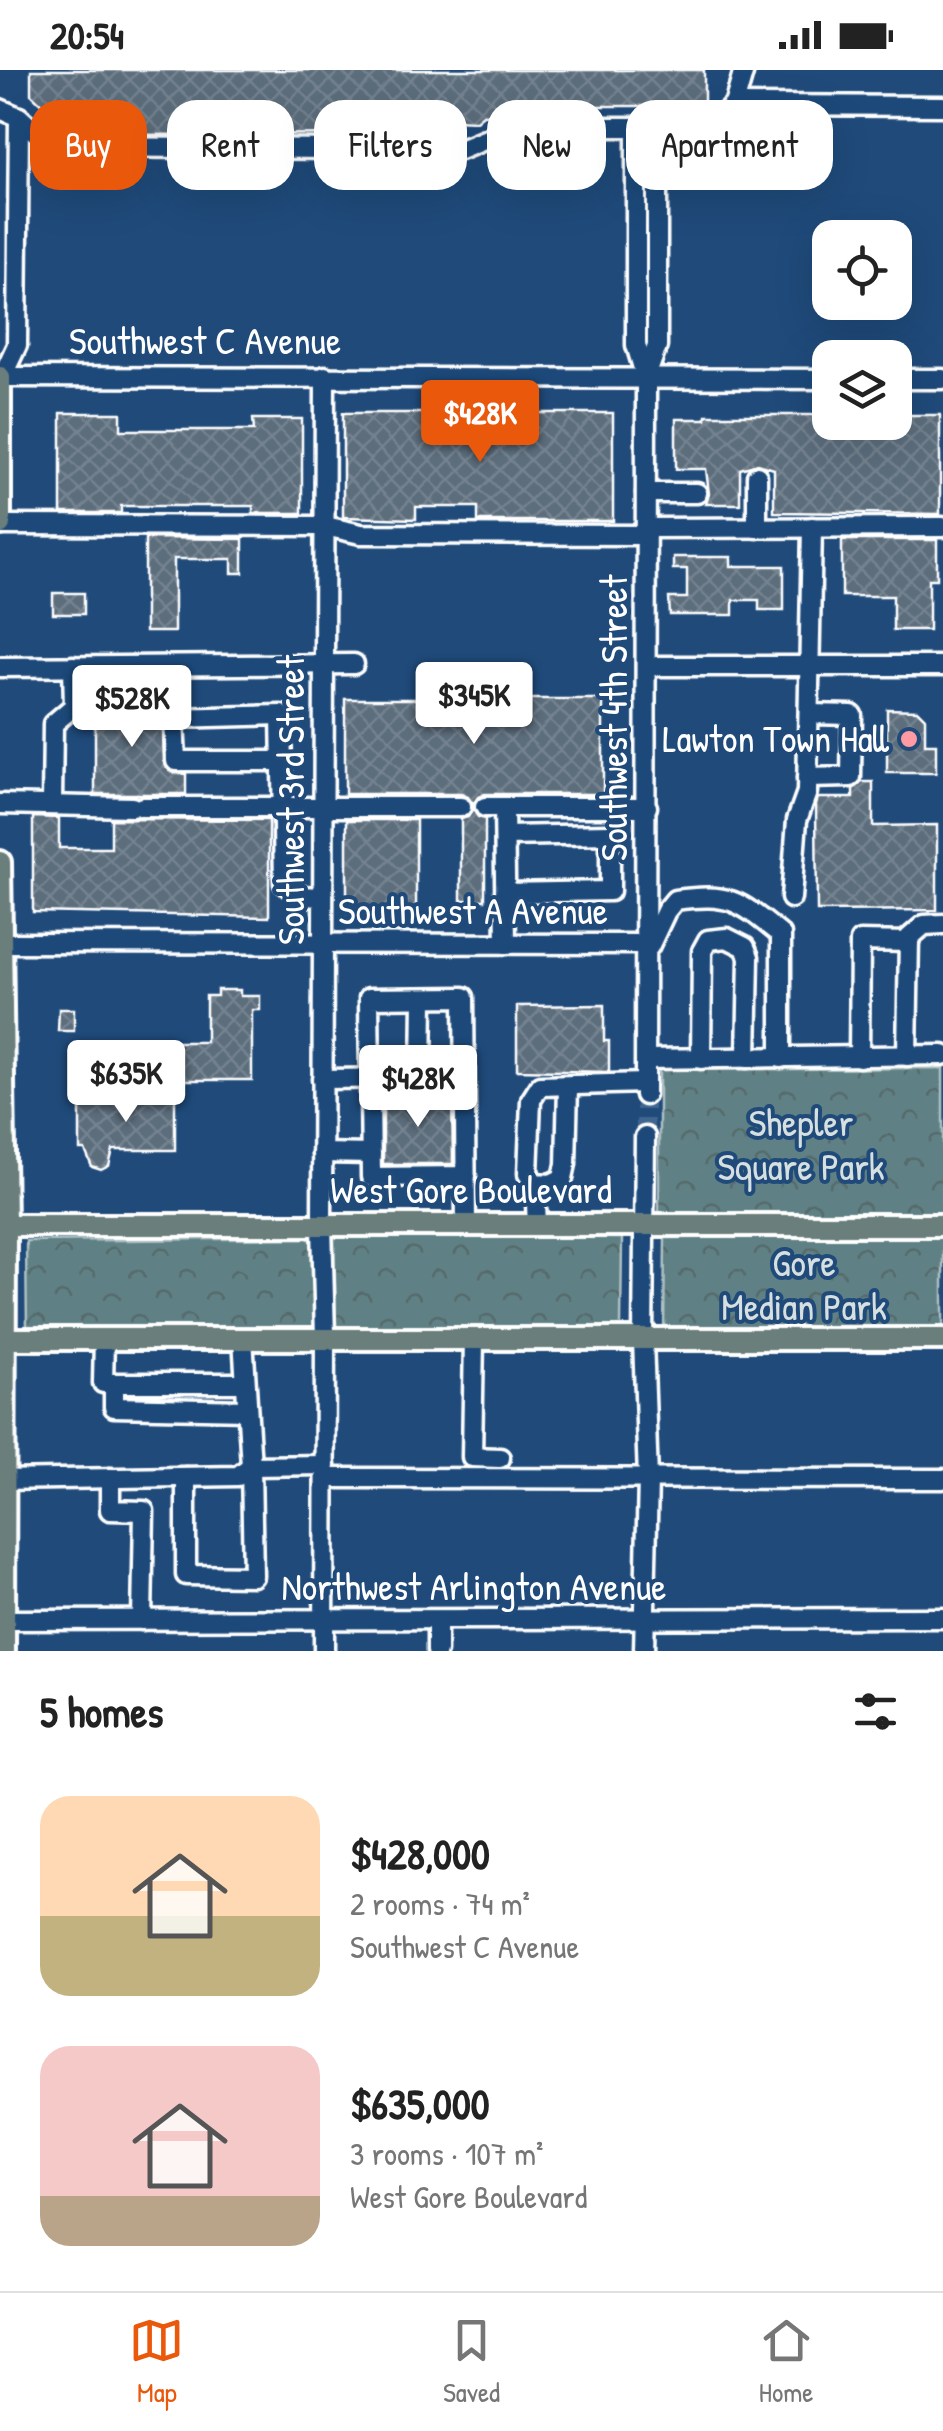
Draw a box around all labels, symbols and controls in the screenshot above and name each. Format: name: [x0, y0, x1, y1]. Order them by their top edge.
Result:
text: 20:54: [50, 9, 124, 61]
chip: Buy: [30, 100, 147, 190]
chip: Rent: [167, 100, 294, 190]
chip: Filters: [314, 100, 467, 190]
chip: New: [487, 100, 606, 190]
chip: Apartment: [626, 100, 833, 190]
map controls: [812, 220, 912, 440]
button: locate: [812, 220, 912, 320]
street label: Southwest C Avenue: [69, 314, 341, 366]
button: layers: [812, 340, 912, 440]
pin: $428K: [410, 380, 550, 465]
text: $428K: [443, 391, 517, 434]
street label: Southwest 4th Street: [587, 574, 639, 861]
street label: Southwest 3rd Street: [264, 654, 316, 945]
pin: $345K: [404, 662, 544, 747]
pin: $528K: [62, 665, 202, 750]
text: $345K: [438, 673, 510, 716]
text: $528K: [94, 676, 170, 719]
place label: Lawton Town Hall: [662, 712, 890, 764]
marker: Lawton Town Hall: [898, 728, 920, 750]
street label: Southwest A Avenue: [338, 884, 608, 936]
pin: $635K: [56, 1040, 196, 1125]
pin: $428K: [348, 1045, 488, 1130]
text: $635K: [89, 1051, 163, 1094]
text: $428K: [381, 1056, 455, 1099]
park label: Shepler Square Park: [717, 1096, 885, 1192]
street label: West Gore Boulevard: [330, 1163, 612, 1215]
park label: Gore Median Park: [721, 1236, 887, 1332]
street label: Northwest Arlington Avenue: [282, 1560, 666, 1612]
text: 5 homes: [40, 1683, 163, 1740]
icon: filters: [848, 1684, 903, 1739]
text: $428,000: [350, 1825, 490, 1882]
icon: home: [120, 1836, 240, 1956]
text: 2 rooms · 74 m²: [350, 1882, 530, 1925]
text: Southwest C Avenue: [350, 1925, 579, 1968]
text: $635,000: [350, 2075, 490, 2132]
icon: home: [120, 2086, 240, 2206]
text: 3 rooms · 107 m²: [350, 2132, 543, 2175]
text: West Gore Boulevard: [350, 2175, 587, 2218]
tab: Map: [129, 2313, 184, 2411]
tab: Saved: [443, 2313, 500, 2411]
tab: Home: [759, 2313, 814, 2411]

